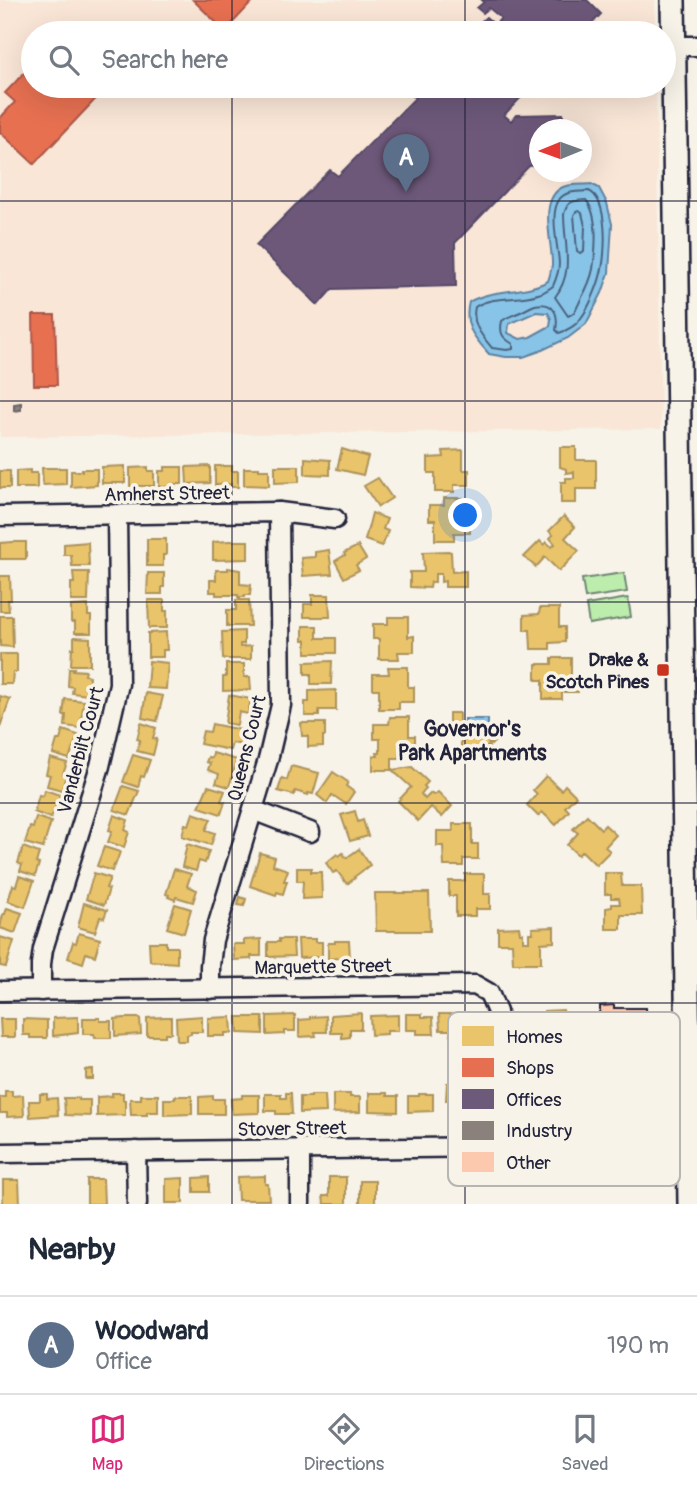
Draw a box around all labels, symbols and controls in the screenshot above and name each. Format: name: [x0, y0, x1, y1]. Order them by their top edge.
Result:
search box: [21, 21, 676, 98]
icon: search: [45, 41, 83, 79]
text: Search here: [101, 44, 228, 76]
north arrow: [529, 119, 592, 182]
pin: A: [383, 134, 429, 192]
street label: Amherst Street: [104, 481, 230, 507]
your location: [448, 498, 482, 532]
place label: Drake & Scotch Pines: [545, 648, 649, 694]
marker: Drake & Scotch Pines: [655, 662, 671, 678]
street label: Vanderbilt Court: [52, 684, 110, 817]
street label: Queens Court: [222, 692, 272, 804]
district label: Governor's Park Apartments: [398, 716, 547, 767]
street label: Marquette Street: [254, 954, 392, 980]
legend: [448, 1012, 680, 1186]
text: Homes: [506, 1025, 563, 1049]
text: Shops: [506, 1056, 554, 1080]
text: Offices: [506, 1088, 562, 1112]
street label: Stover Street: [237, 1116, 347, 1142]
text: Industry: [506, 1119, 572, 1143]
text: Other: [506, 1151, 551, 1175]
text: Nearby: [28, 1231, 115, 1268]
text: Woodward: [95, 1315, 209, 1347]
text: A: [44, 1331, 58, 1360]
text: 190 m: [607, 1331, 669, 1360]
text: Office: [95, 1347, 152, 1376]
tab: Map: [89, 1410, 127, 1476]
tab: Directions: [304, 1410, 384, 1476]
tab: Saved: [561, 1410, 608, 1476]

